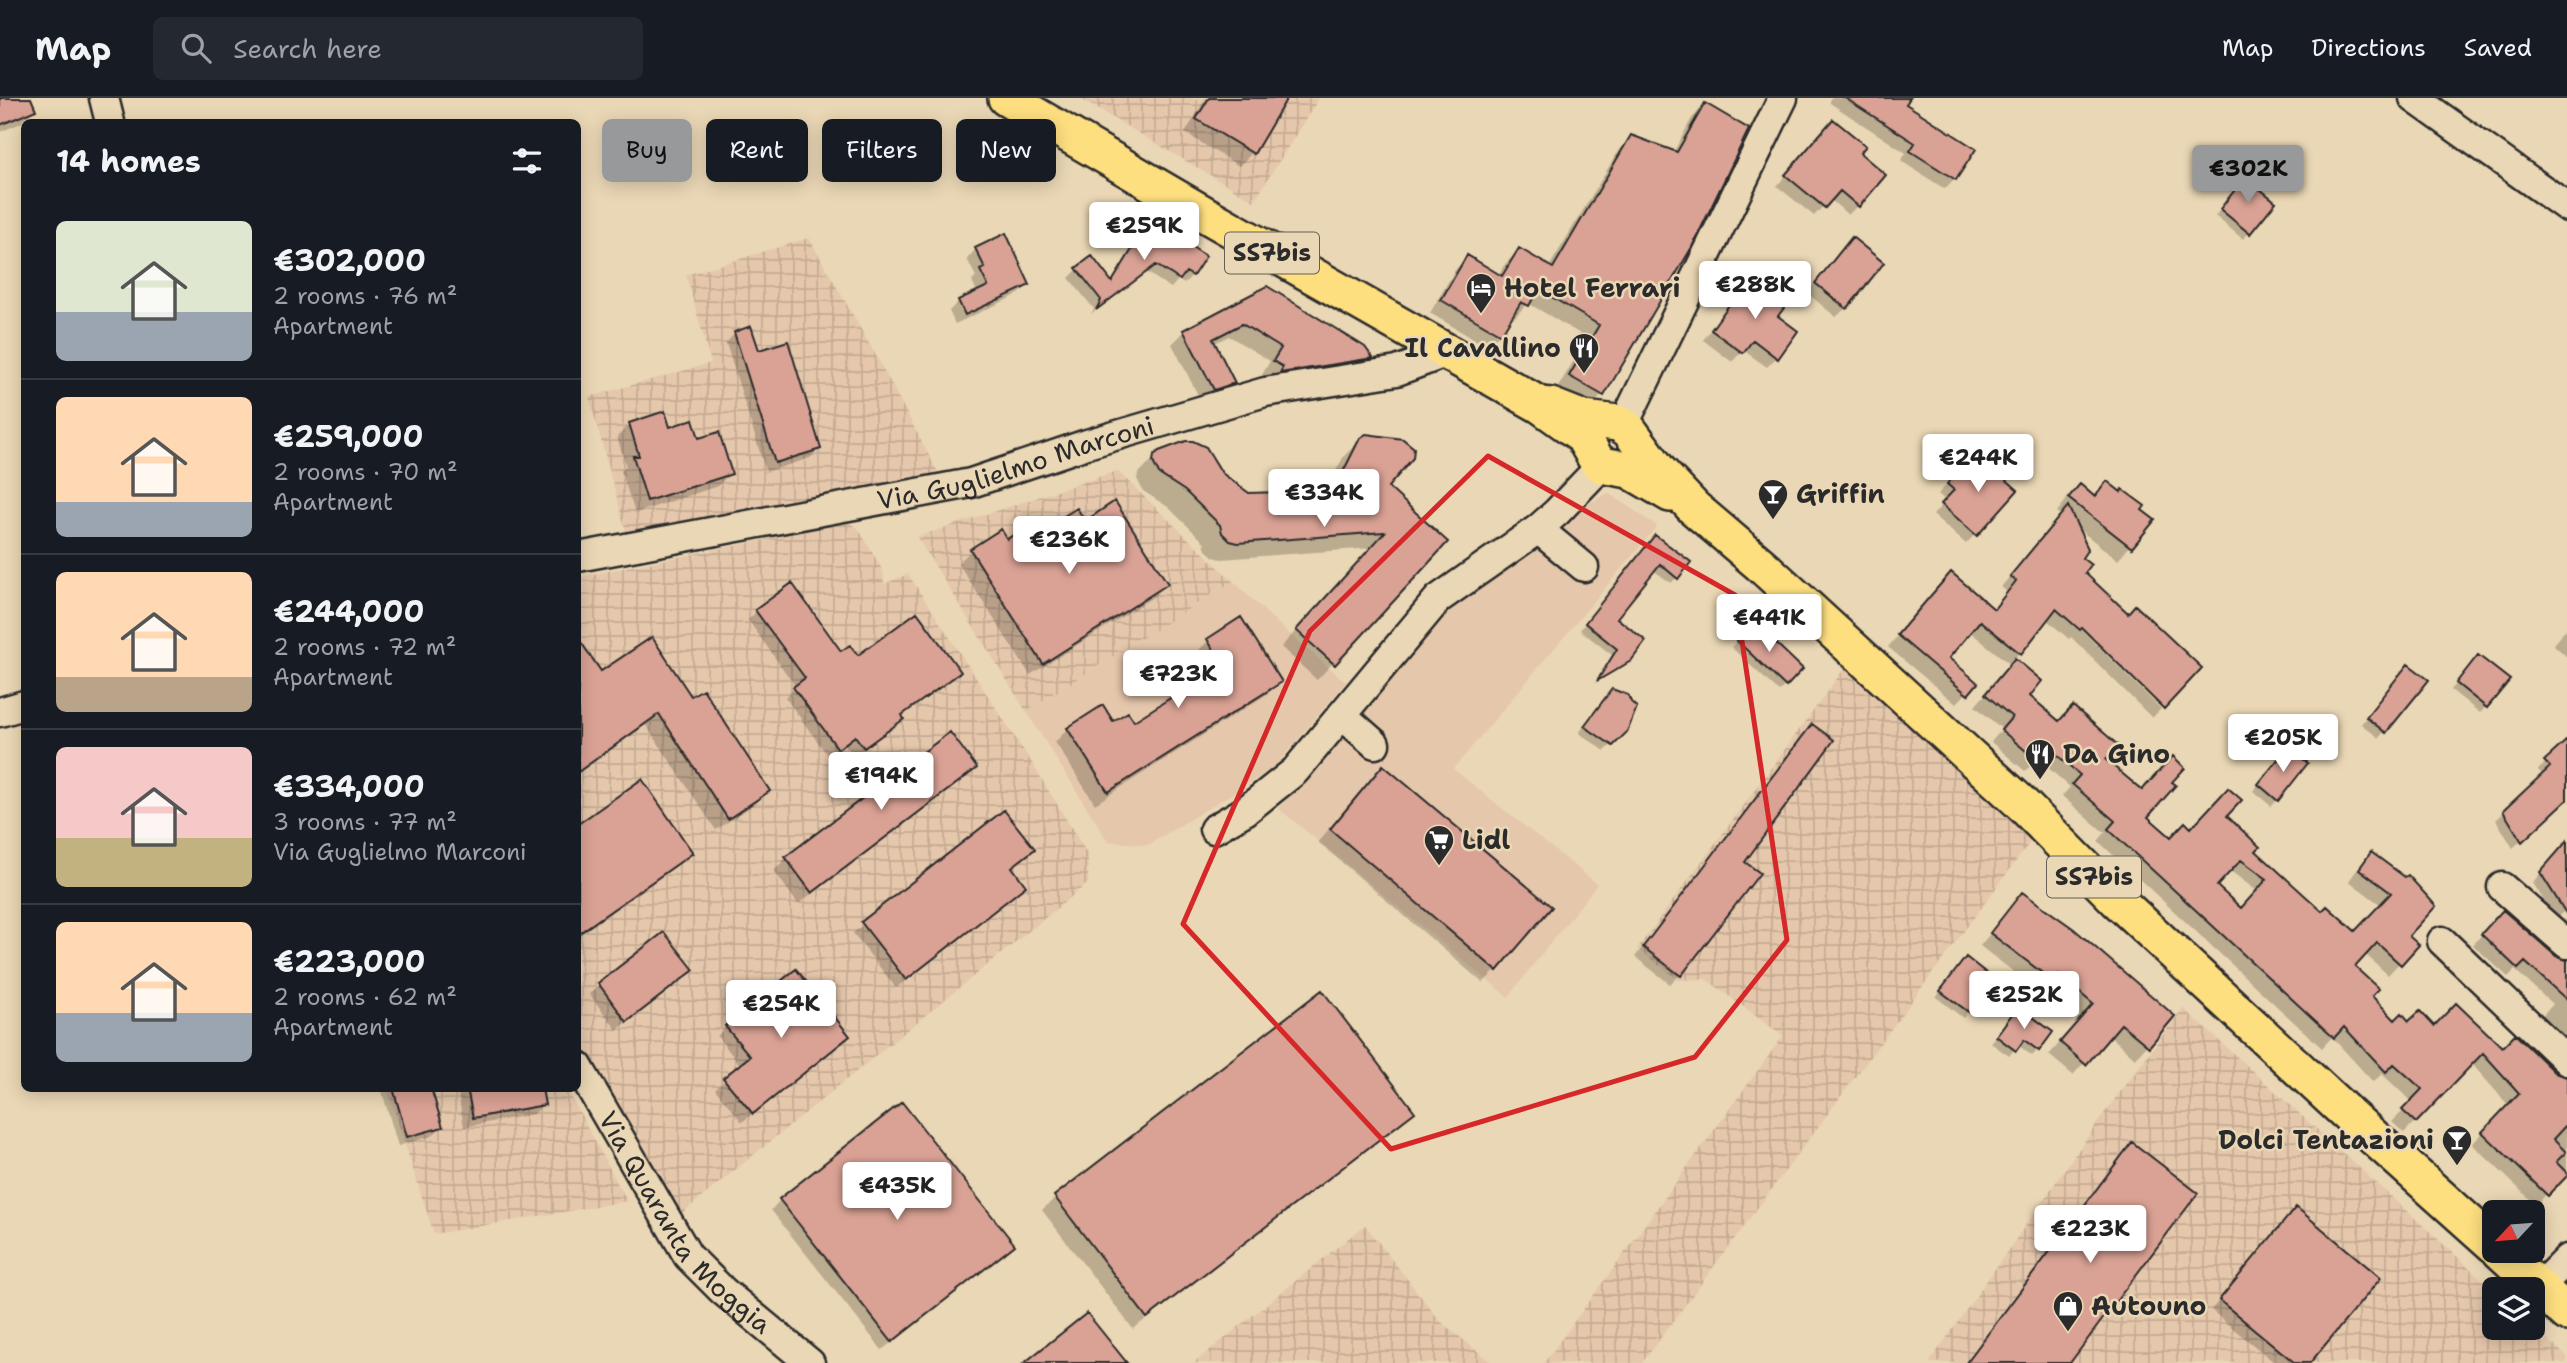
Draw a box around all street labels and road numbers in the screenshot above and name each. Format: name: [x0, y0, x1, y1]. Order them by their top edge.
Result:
road number: SS7bis: [1225, 232, 1319, 274]
street label: Via Guglielmo Marconi: [874, 407, 1158, 517]
road number: SS7bis: [2047, 856, 2141, 898]
street label: Via Quaranta Moggia: [591, 1104, 779, 1341]

